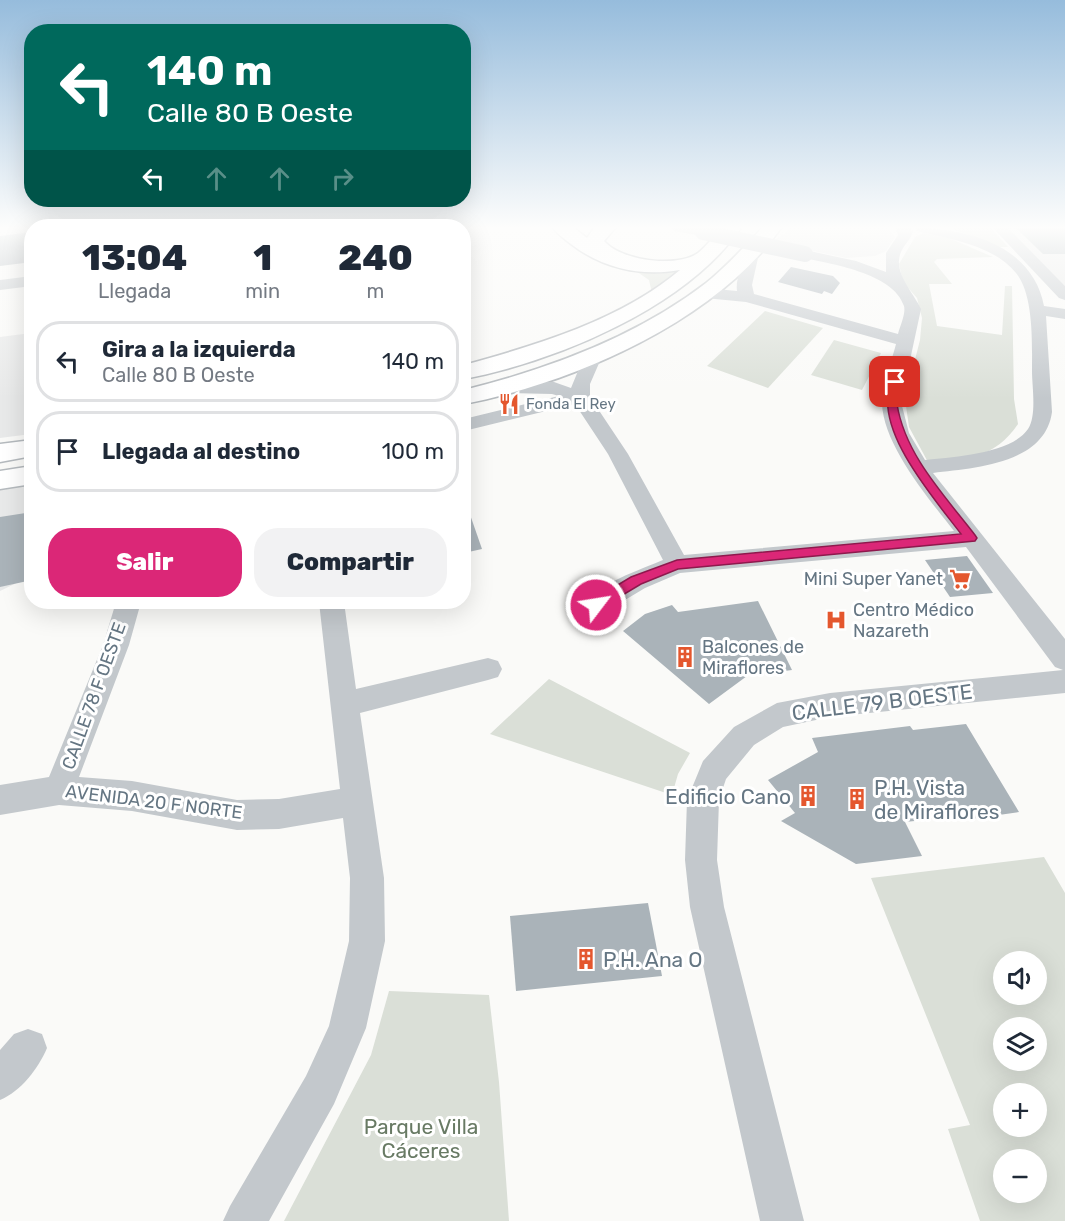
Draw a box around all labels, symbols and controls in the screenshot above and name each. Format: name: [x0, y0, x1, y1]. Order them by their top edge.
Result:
text: 140 m: [147, 46, 273, 96]
icon: left: [48, 48, 126, 126]
text: Calle 80 B Oeste: [147, 97, 353, 129]
icon: left: [137, 162, 170, 195]
icon: ahead: [200, 162, 233, 195]
icon: ahead: [263, 162, 296, 195]
icon: right: [326, 162, 359, 195]
text: 13:04: [82, 236, 187, 279]
text: 1: [253, 236, 272, 279]
text: 240: [338, 236, 413, 279]
text: Llegada: [98, 279, 171, 303]
text: min: [245, 279, 280, 303]
text: m: [367, 279, 384, 303]
text: Gira a la izquierda: [102, 336, 296, 363]
icon: left: [51, 345, 84, 378]
text: 140 m: [382, 348, 444, 375]
pin: [869, 356, 920, 407]
text: Calle 80 B Oeste: [102, 363, 255, 387]
icon: arrive: [878, 365, 911, 398]
restaurant icon: Fonda El Rey: [497, 392, 521, 416]
place label: Fonda El Rey: [526, 395, 616, 413]
icon: arrive: [51, 435, 84, 468]
text: Llegada al destino: [102, 438, 300, 465]
text: 100 m: [382, 438, 444, 465]
button: Salir: [48, 528, 242, 597]
button: Compartir: [254, 528, 447, 597]
supermarket icon: Mini Super Yanet: [948, 567, 972, 591]
place label: Mini Super Yanet: [804, 568, 943, 590]
position arrow: [564, 573, 628, 637]
place label: Centro Médico Nazareth: [853, 599, 974, 642]
hospital icon: Centro Médico Nazareth: [824, 608, 848, 632]
street label: CALLE 78 F OESTE: [57, 620, 131, 772]
place label: Balcones de Miraflores: [702, 636, 804, 679]
building icon: Balcones de Miraflores: [673, 645, 697, 669]
street label: CALLE 79 B OESTE: [790, 679, 974, 725]
place label: P.H. Vista de Miraflores: [874, 775, 999, 824]
street label: AVENIDA 20 F NORTE: [64, 780, 244, 824]
place label: Edificio Cano: [665, 784, 791, 809]
building icon: Edificio Cano: [796, 784, 820, 808]
building icon: P.H. Vista de Miraflores: [845, 787, 869, 811]
building icon: P.H. Ana O: [574, 947, 598, 971]
place label: P.H. Ana O: [603, 947, 703, 972]
map controls: [993, 951, 1047, 1203]
button: sound: [993, 951, 1047, 1005]
button: layers: [993, 1017, 1047, 1071]
button: +: [993, 1083, 1047, 1137]
park label: Parque Villa Cáceres: [364, 1114, 478, 1163]
button: −: [993, 1149, 1047, 1203]

